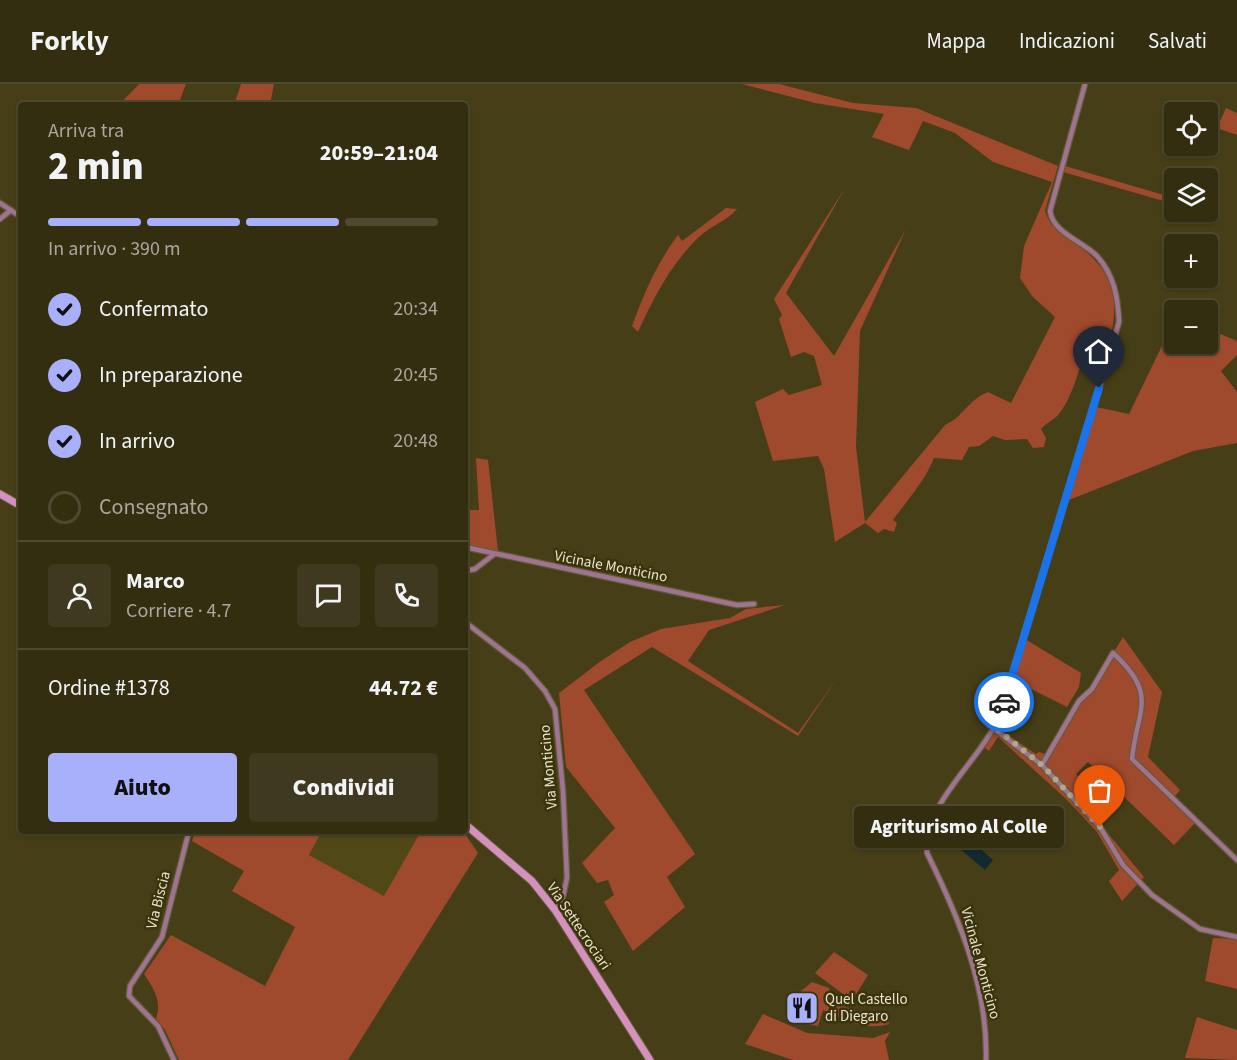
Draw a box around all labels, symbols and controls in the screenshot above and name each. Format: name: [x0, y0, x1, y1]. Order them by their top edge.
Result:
text: Forkly: [30, 21, 109, 61]
text: Mappa: [927, 26, 986, 56]
text: Indicazioni: [1019, 26, 1115, 56]
text: Salvati: [1148, 26, 1207, 56]
map controls: [1164, 102, 1218, 354]
button: locate: [1164, 102, 1218, 156]
text: Arriva tra: [48, 117, 124, 145]
text: 20:59–21:04: [320, 137, 438, 169]
text: 2 min: [48, 139, 144, 195]
button: layers: [1164, 168, 1218, 222]
button: +: [1164, 234, 1218, 288]
text: In arrivo · 390 m: [48, 235, 181, 263]
icon: check: [48, 293, 81, 326]
text: Confermato: [99, 293, 208, 325]
text: 20:34: [393, 295, 438, 323]
button: −: [1164, 300, 1218, 354]
pin: [1073, 326, 1124, 388]
icon: home: [1082, 335, 1115, 368]
icon: check: [48, 359, 81, 392]
text: In preparazione: [99, 359, 243, 391]
text: 20:45: [393, 361, 438, 389]
icon: check: [48, 425, 81, 458]
text: In arrivo: [99, 425, 175, 457]
text: 20:48: [393, 427, 438, 455]
text: Consegnato: [99, 491, 208, 523]
street label: Vicinale Monticino: [553, 545, 669, 588]
button: person: [48, 564, 111, 627]
button: chat: [297, 564, 360, 627]
button: phone: [375, 564, 438, 627]
text: Marco: [126, 565, 185, 597]
text: Corriere · 4.7: [126, 597, 231, 625]
text: Ordine #1378: [48, 672, 170, 704]
text: 44.72 €: [369, 672, 438, 704]
courier: [974, 672, 1034, 732]
icon: car: [988, 686, 1021, 719]
street label: Via Monticino: [534, 724, 563, 810]
button: Aiuto: [48, 753, 237, 822]
button: Condividi: [249, 753, 438, 822]
pin: [1074, 765, 1125, 827]
icon: bag: [1083, 774, 1116, 807]
callout: Agriturismo Al Colle: [854, 806, 1064, 848]
text: Agriturismo Al Colle: [871, 813, 1047, 841]
street label: Via Biscia: [141, 869, 176, 931]
street label: Via Settecrociari: [542, 878, 616, 974]
street label: Vicinale Monticino: [956, 905, 1006, 1021]
place label: Quel Castello di Diegaro: [825, 989, 908, 1027]
restaurant icon: Quel Castello di Diegaro: [784, 990, 820, 1026]

